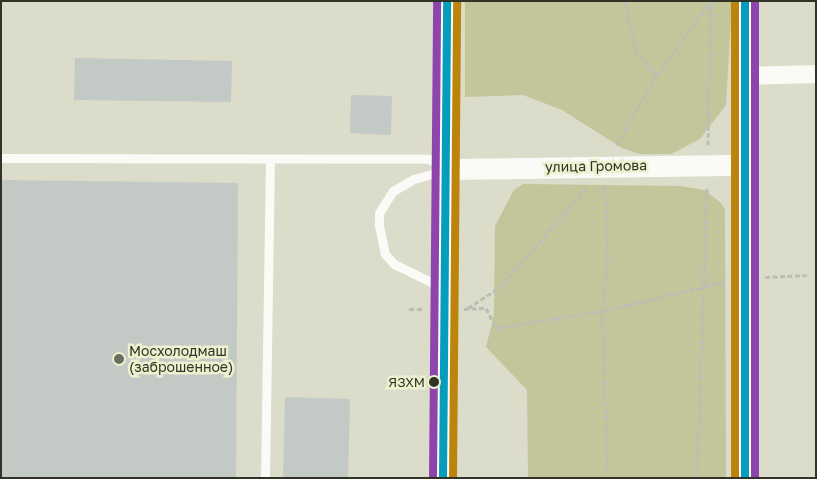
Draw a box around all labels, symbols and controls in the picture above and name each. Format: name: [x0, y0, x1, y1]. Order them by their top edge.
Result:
street label: улица Громова: [545, 157, 647, 175]
place label: Мосхолодмаш (заброшенное): [129, 343, 233, 376]
marker: Мосхолодмаш (заброшенное): [113, 353, 125, 365]
place label: ЯЗХМ: [388, 374, 425, 390]
marker: ЯЗХМ: [429, 377, 439, 387]

